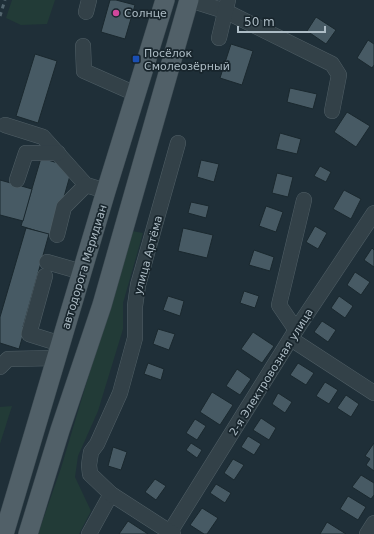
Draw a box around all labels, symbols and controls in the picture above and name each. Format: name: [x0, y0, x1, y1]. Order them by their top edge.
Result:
place label: Солнце: [124, 7, 167, 20]
marker: Солнце: [111, 8, 121, 18]
scale bar: [238, 8, 325, 34]
text: 50 m: [244, 15, 275, 29]
place label: Посёлок Смолеозёрный: [144, 47, 230, 73]
marker: Посёлок Смолеозёрный: [131, 54, 141, 64]
street label: автодорога Меридиан: [59, 203, 110, 331]
street label: улица Артёма: [132, 214, 165, 296]
street label: 2-я Электровозная улица: [227, 306, 316, 438]

